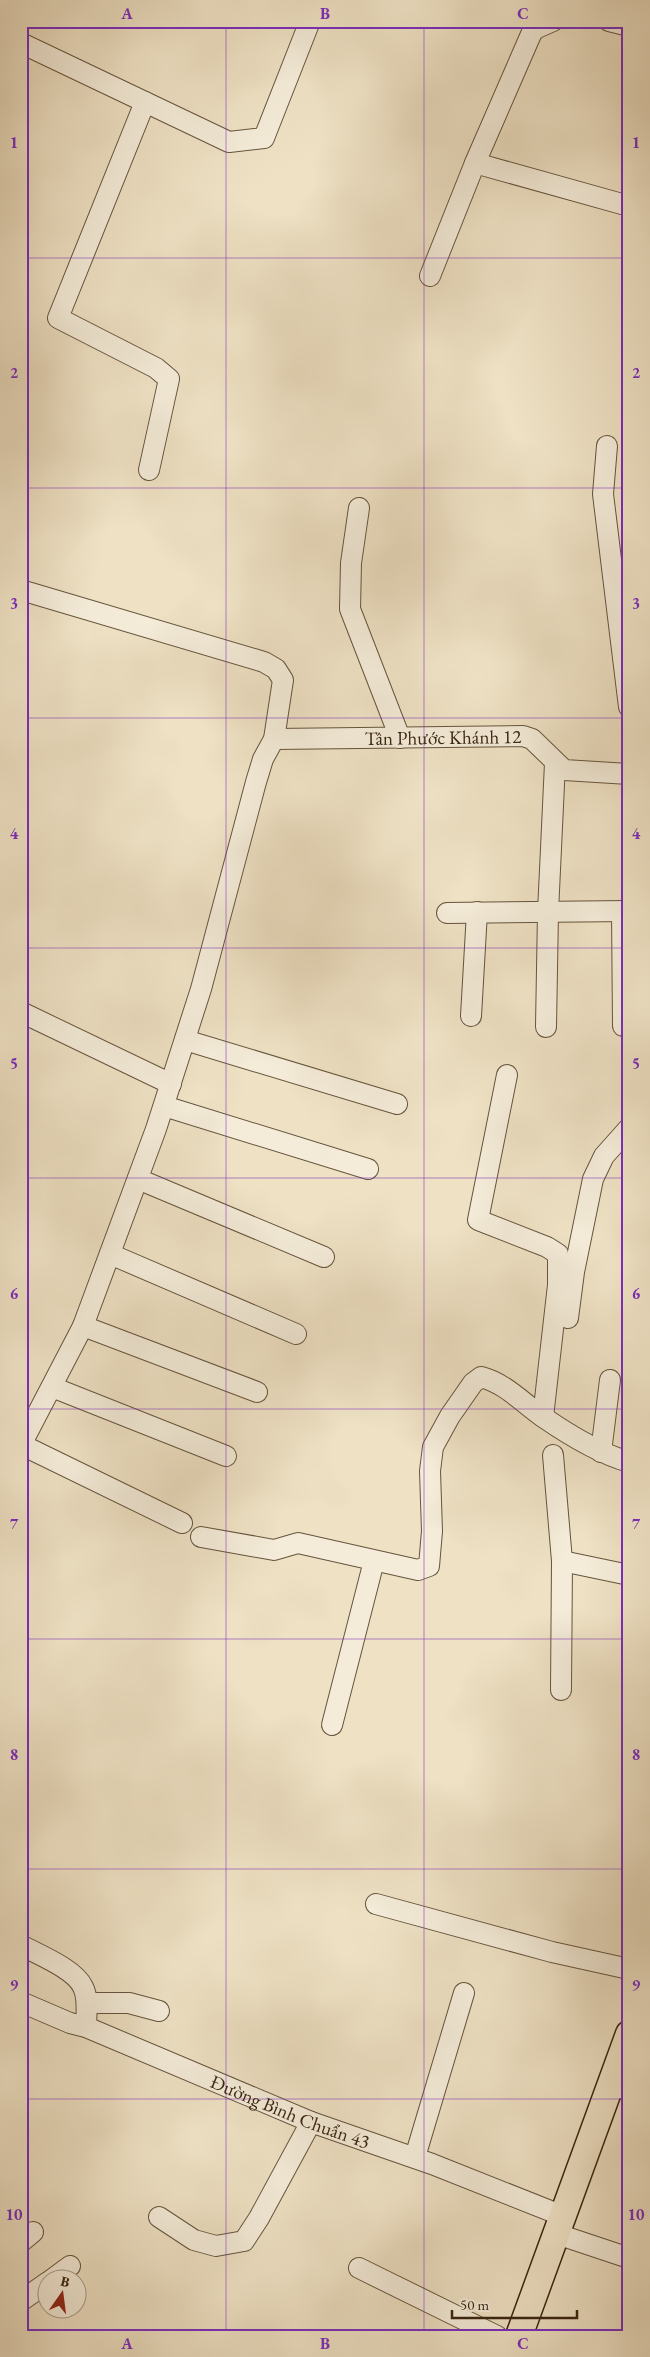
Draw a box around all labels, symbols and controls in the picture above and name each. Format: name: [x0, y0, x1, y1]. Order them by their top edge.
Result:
text: A: [120, 3, 133, 24]
text: B: [320, 3, 330, 24]
text: C: [517, 3, 529, 24]
text: 1: [10, 132, 18, 153]
text: 1: [632, 132, 640, 153]
text: 2: [10, 362, 19, 383]
text: 2: [632, 362, 641, 383]
text: 3: [10, 593, 18, 614]
text: 3: [632, 593, 640, 614]
street label: Tân Phước Khánh 12: [365, 724, 521, 751]
text: 4: [10, 823, 19, 844]
text: 4: [632, 823, 641, 844]
text: 5: [10, 1053, 18, 1074]
text: 5: [632, 1053, 640, 1074]
text: 6: [10, 1283, 19, 1304]
text: 6: [632, 1283, 641, 1304]
text: 7: [10, 1513, 19, 1534]
text: 7: [632, 1513, 641, 1534]
text: 8: [10, 1744, 18, 1765]
text: 8: [632, 1744, 640, 1765]
text: 9: [10, 1974, 19, 1995]
text: 9: [632, 1974, 641, 1995]
street label: Đường Bình Chuẩn 43: [207, 2069, 373, 2154]
text: 10: [6, 2204, 23, 2225]
text: 10: [628, 2204, 645, 2225]
north arrow: [38, 2270, 88, 2320]
text: B: [59, 2272, 72, 2291]
scale bar: [452, 2287, 578, 2319]
text: 50 m: [460, 2295, 489, 2314]
text: A: [120, 2333, 133, 2354]
text: B: [320, 2333, 330, 2354]
text: C: [517, 2333, 529, 2354]

